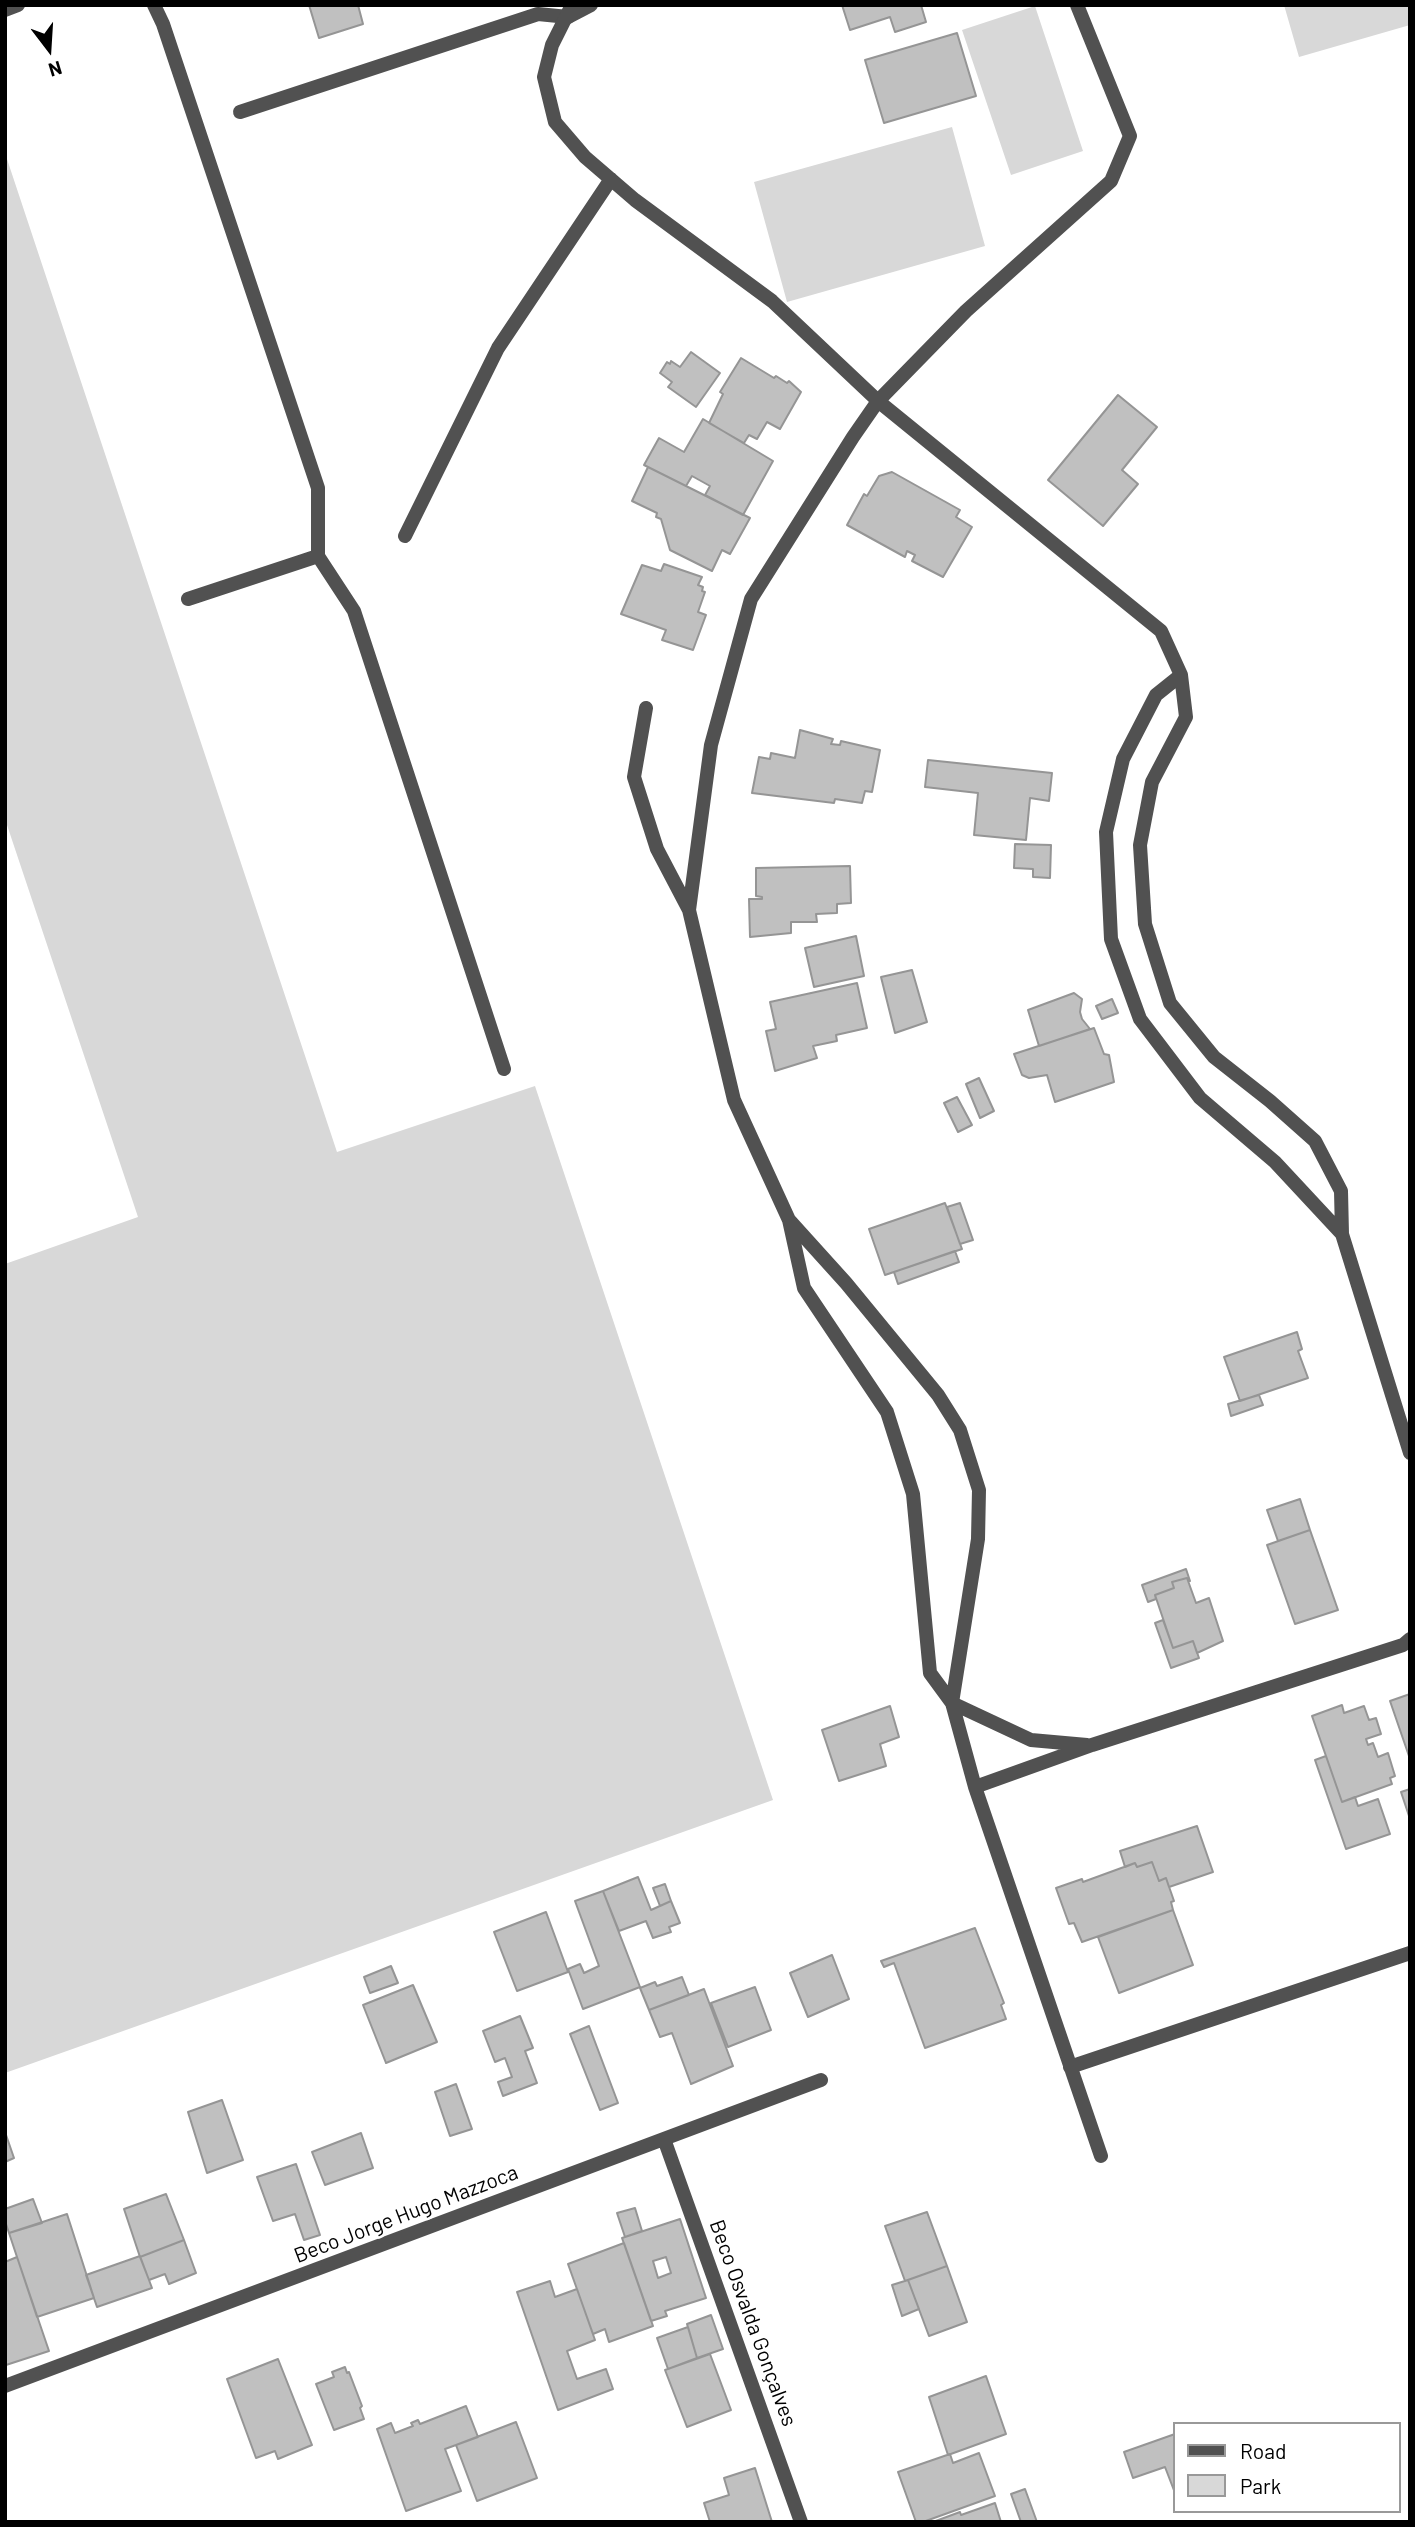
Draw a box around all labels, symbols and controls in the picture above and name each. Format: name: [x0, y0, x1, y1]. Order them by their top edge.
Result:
north arrow: [14, 14, 84, 84]
text: N: [46, 57, 65, 82]
street label: Beco Jorge Hugo Mazzoca: [290, 2160, 522, 2268]
street label: Beco Osvalda Gonçalves: [704, 2216, 802, 2430]
legend: [1174, 2422, 1401, 2513]
text: Road: [1240, 2438, 1286, 2463]
text: Park: [1240, 2473, 1281, 2498]

